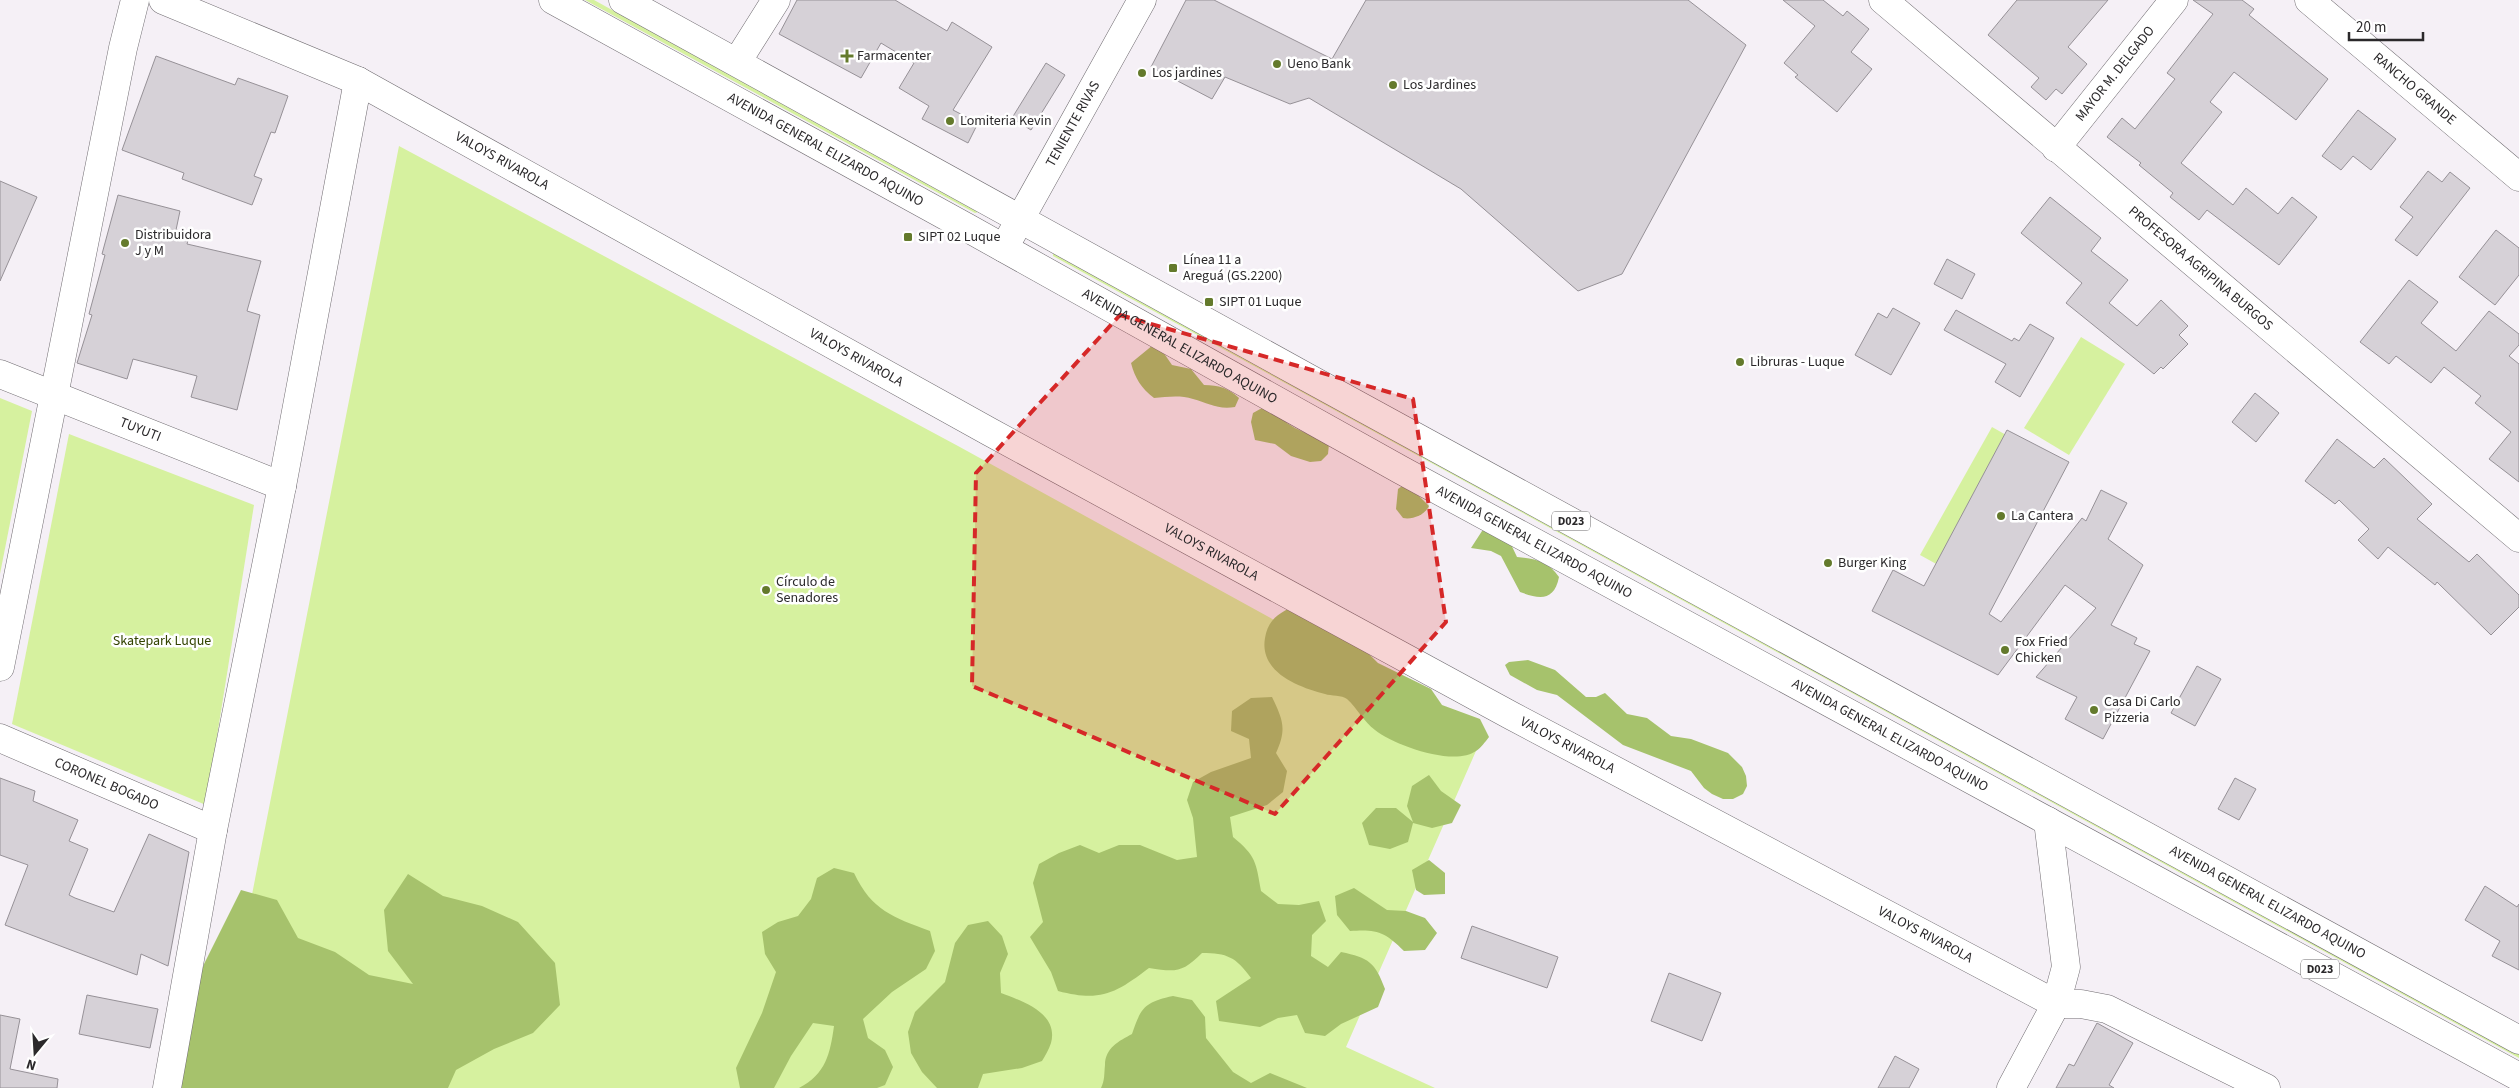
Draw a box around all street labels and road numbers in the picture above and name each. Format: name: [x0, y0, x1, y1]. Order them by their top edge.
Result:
street label: MAYOR M. DELGADO: [2071, 22, 2160, 126]
street label: RANCHO GRANDE: [2369, 48, 2460, 130]
street label: TENIENTE RIVAS: [1041, 77, 1105, 171]
street label: AVENIDA GENERAL ELIZARDO AQUINO: [724, 88, 927, 212]
street label: VALOYS RIVAROLA: [451, 127, 553, 195]
street label: PROFESORA AGRIPINA BURGOS: [2124, 202, 2277, 336]
street label: AVENIDA GENERAL ELIZARDO AQUINO: [1078, 284, 1281, 409]
street label: VALOYS RIVAROLA: [805, 323, 907, 392]
street label: TUYUTI: [117, 412, 164, 447]
street label: AVENIDA GENERAL ELIZARDO AQUINO: [1432, 481, 1636, 604]
road number: D023: [1552, 512, 1590, 530]
street label: VALOYS RIVAROLA: [1160, 519, 1262, 586]
street label: AVENIDA GENERAL ELIZARDO AQUINO: [1788, 674, 1992, 797]
street label: VALOYS RIVAROLA: [1516, 712, 1619, 779]
street label: CORONEL BOGADO: [51, 753, 162, 815]
street label: AVENIDA GENERAL ELIZARDO AQUINO: [2166, 841, 2369, 964]
street label: VALOYS RIVAROLA: [1874, 901, 1977, 968]
road number: D023: [2301, 960, 2339, 979]

